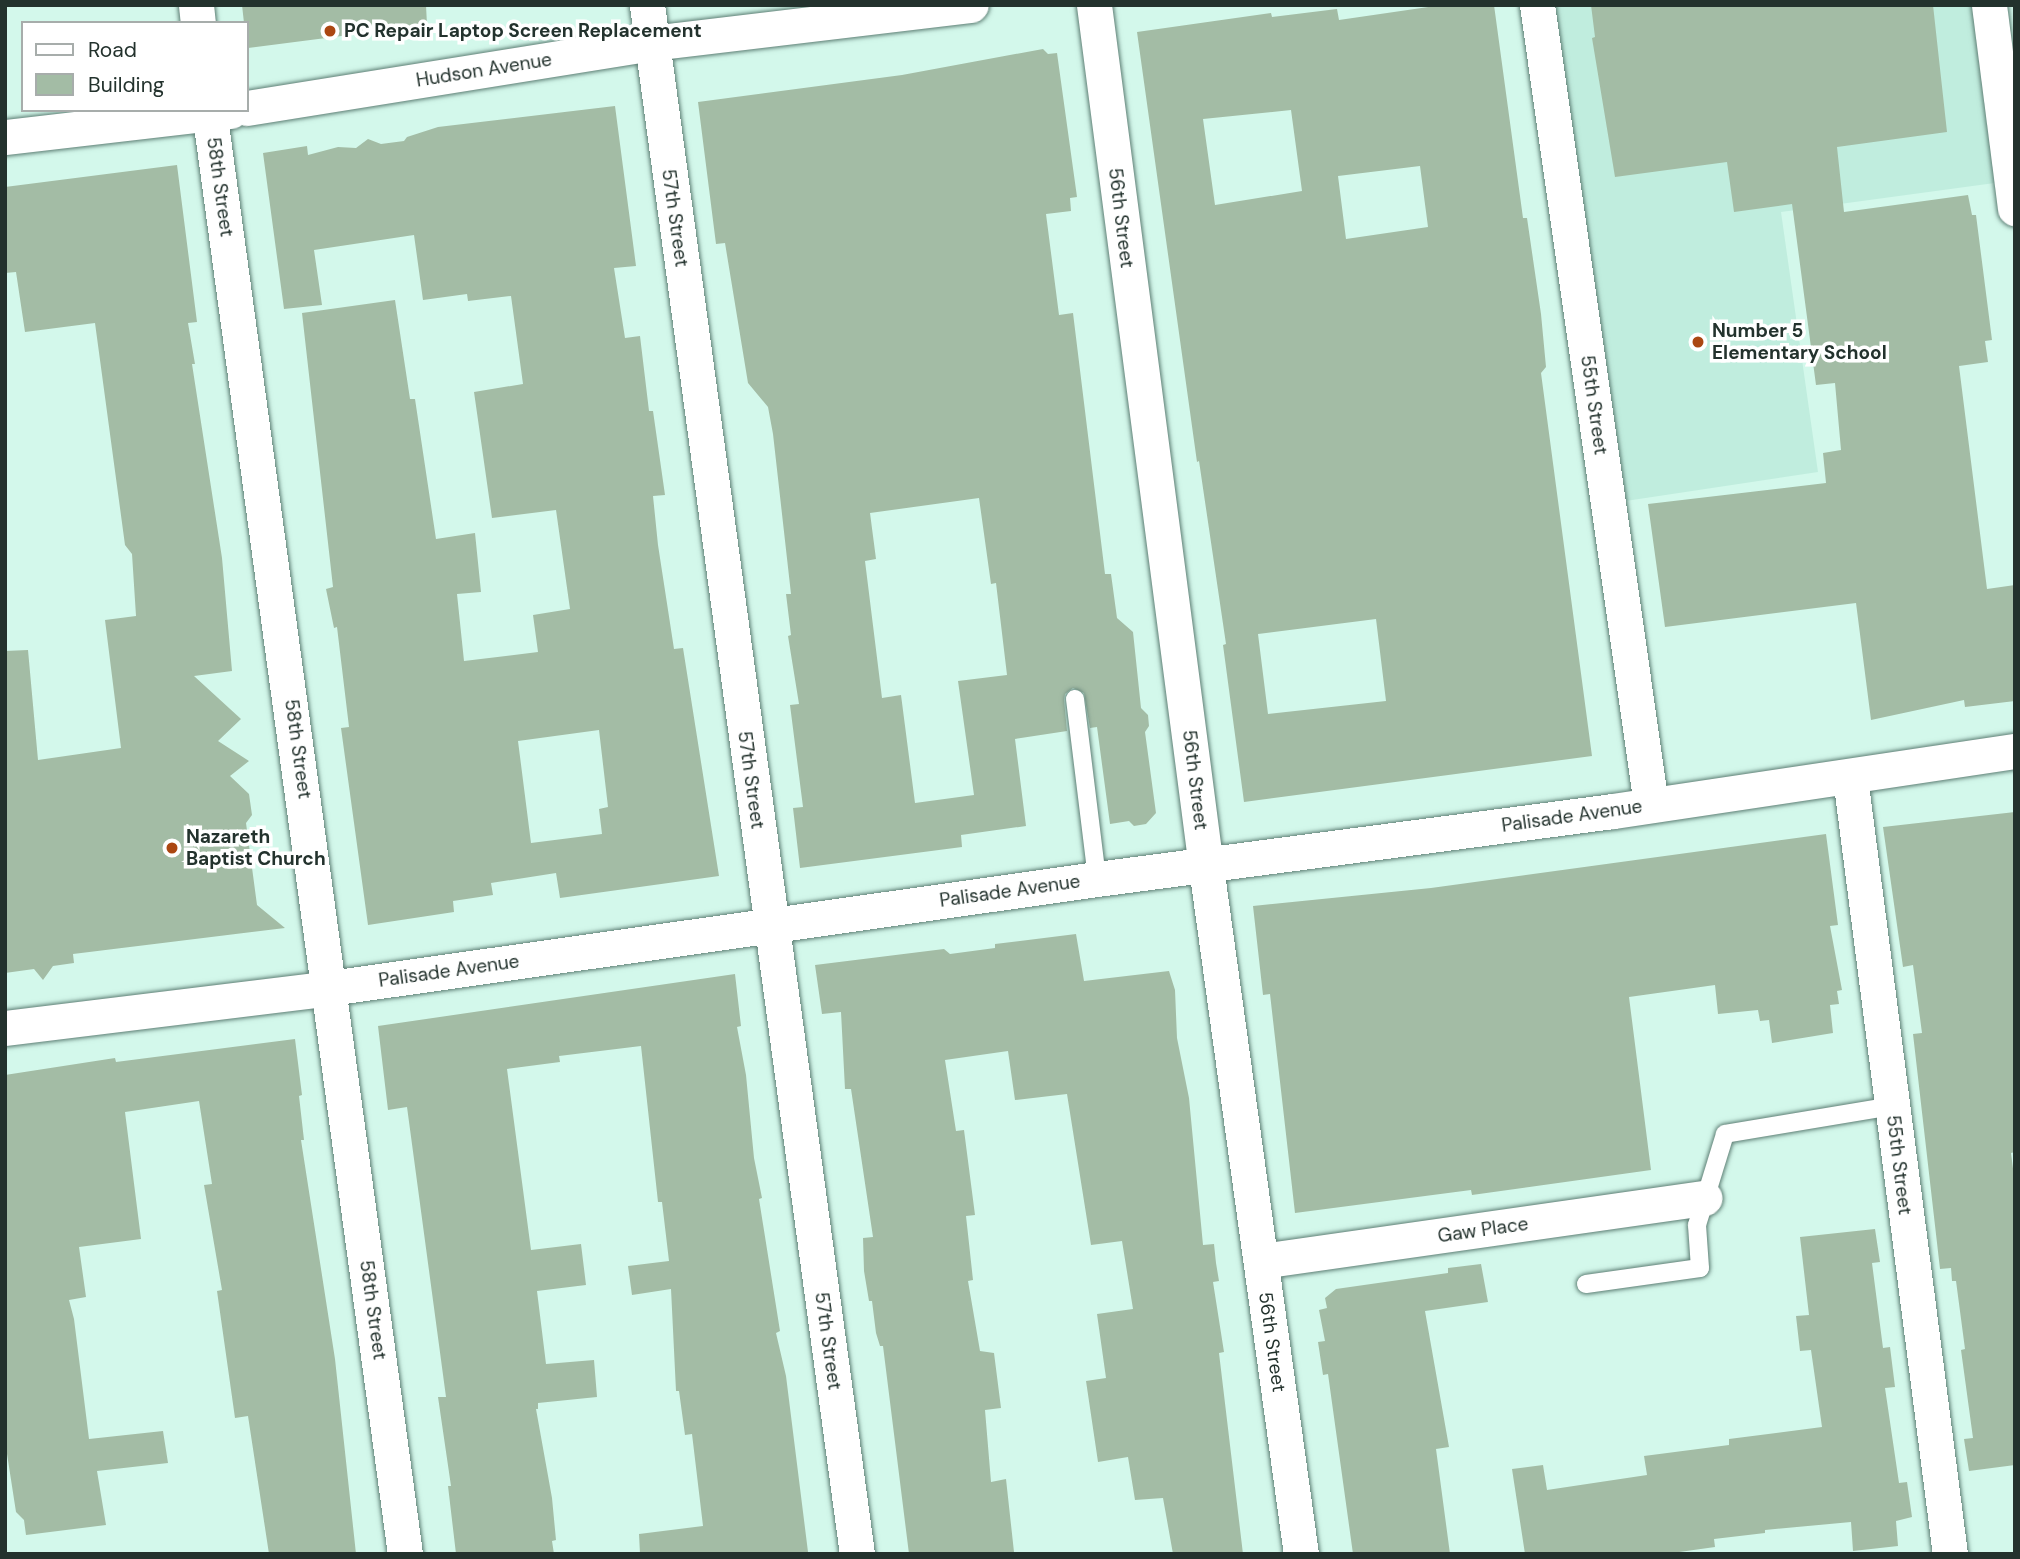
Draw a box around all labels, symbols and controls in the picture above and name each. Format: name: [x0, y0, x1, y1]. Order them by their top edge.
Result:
place label: PC Repair Laptop Screen Replacement: [344, 20, 702, 42]
legend: [21, 21, 248, 112]
marker: PC Repair Laptop Screen Replacement: [322, 23, 338, 39]
text: Road: [88, 36, 137, 64]
street label: Hudson Avenue: [415, 48, 553, 92]
text: Building: [88, 71, 164, 99]
street label: 58th Street: [202, 136, 238, 238]
street label: 56th Street: [1104, 167, 1138, 269]
street label: 57th Street: [657, 168, 693, 268]
place label: Number 5 Elementary School: [1712, 320, 1887, 364]
marker: Number 5 Elementary School: [1690, 334, 1706, 350]
street label: 55th Street: [1576, 354, 1612, 456]
street label: 58th Street: [280, 698, 316, 800]
street label: 56th Street: [1178, 729, 1212, 831]
street label: 57th Street: [733, 730, 769, 830]
street label: Palisade Avenue: [1500, 795, 1644, 837]
place label: Nazareth Baptist Church: [186, 826, 326, 870]
marker: Nazareth Baptist Church: [164, 840, 180, 856]
street label: Palisade Avenue: [938, 870, 1082, 912]
street label: Palisade Avenue: [377, 950, 521, 992]
street label: 55th Street: [1882, 1114, 1916, 1216]
street label: Gaw Place: [1436, 1212, 1530, 1248]
street label: 58th Street: [355, 1259, 391, 1361]
street label: 57th Street: [810, 1291, 846, 1391]
street label: 56th Street: [1254, 1291, 1290, 1393]

